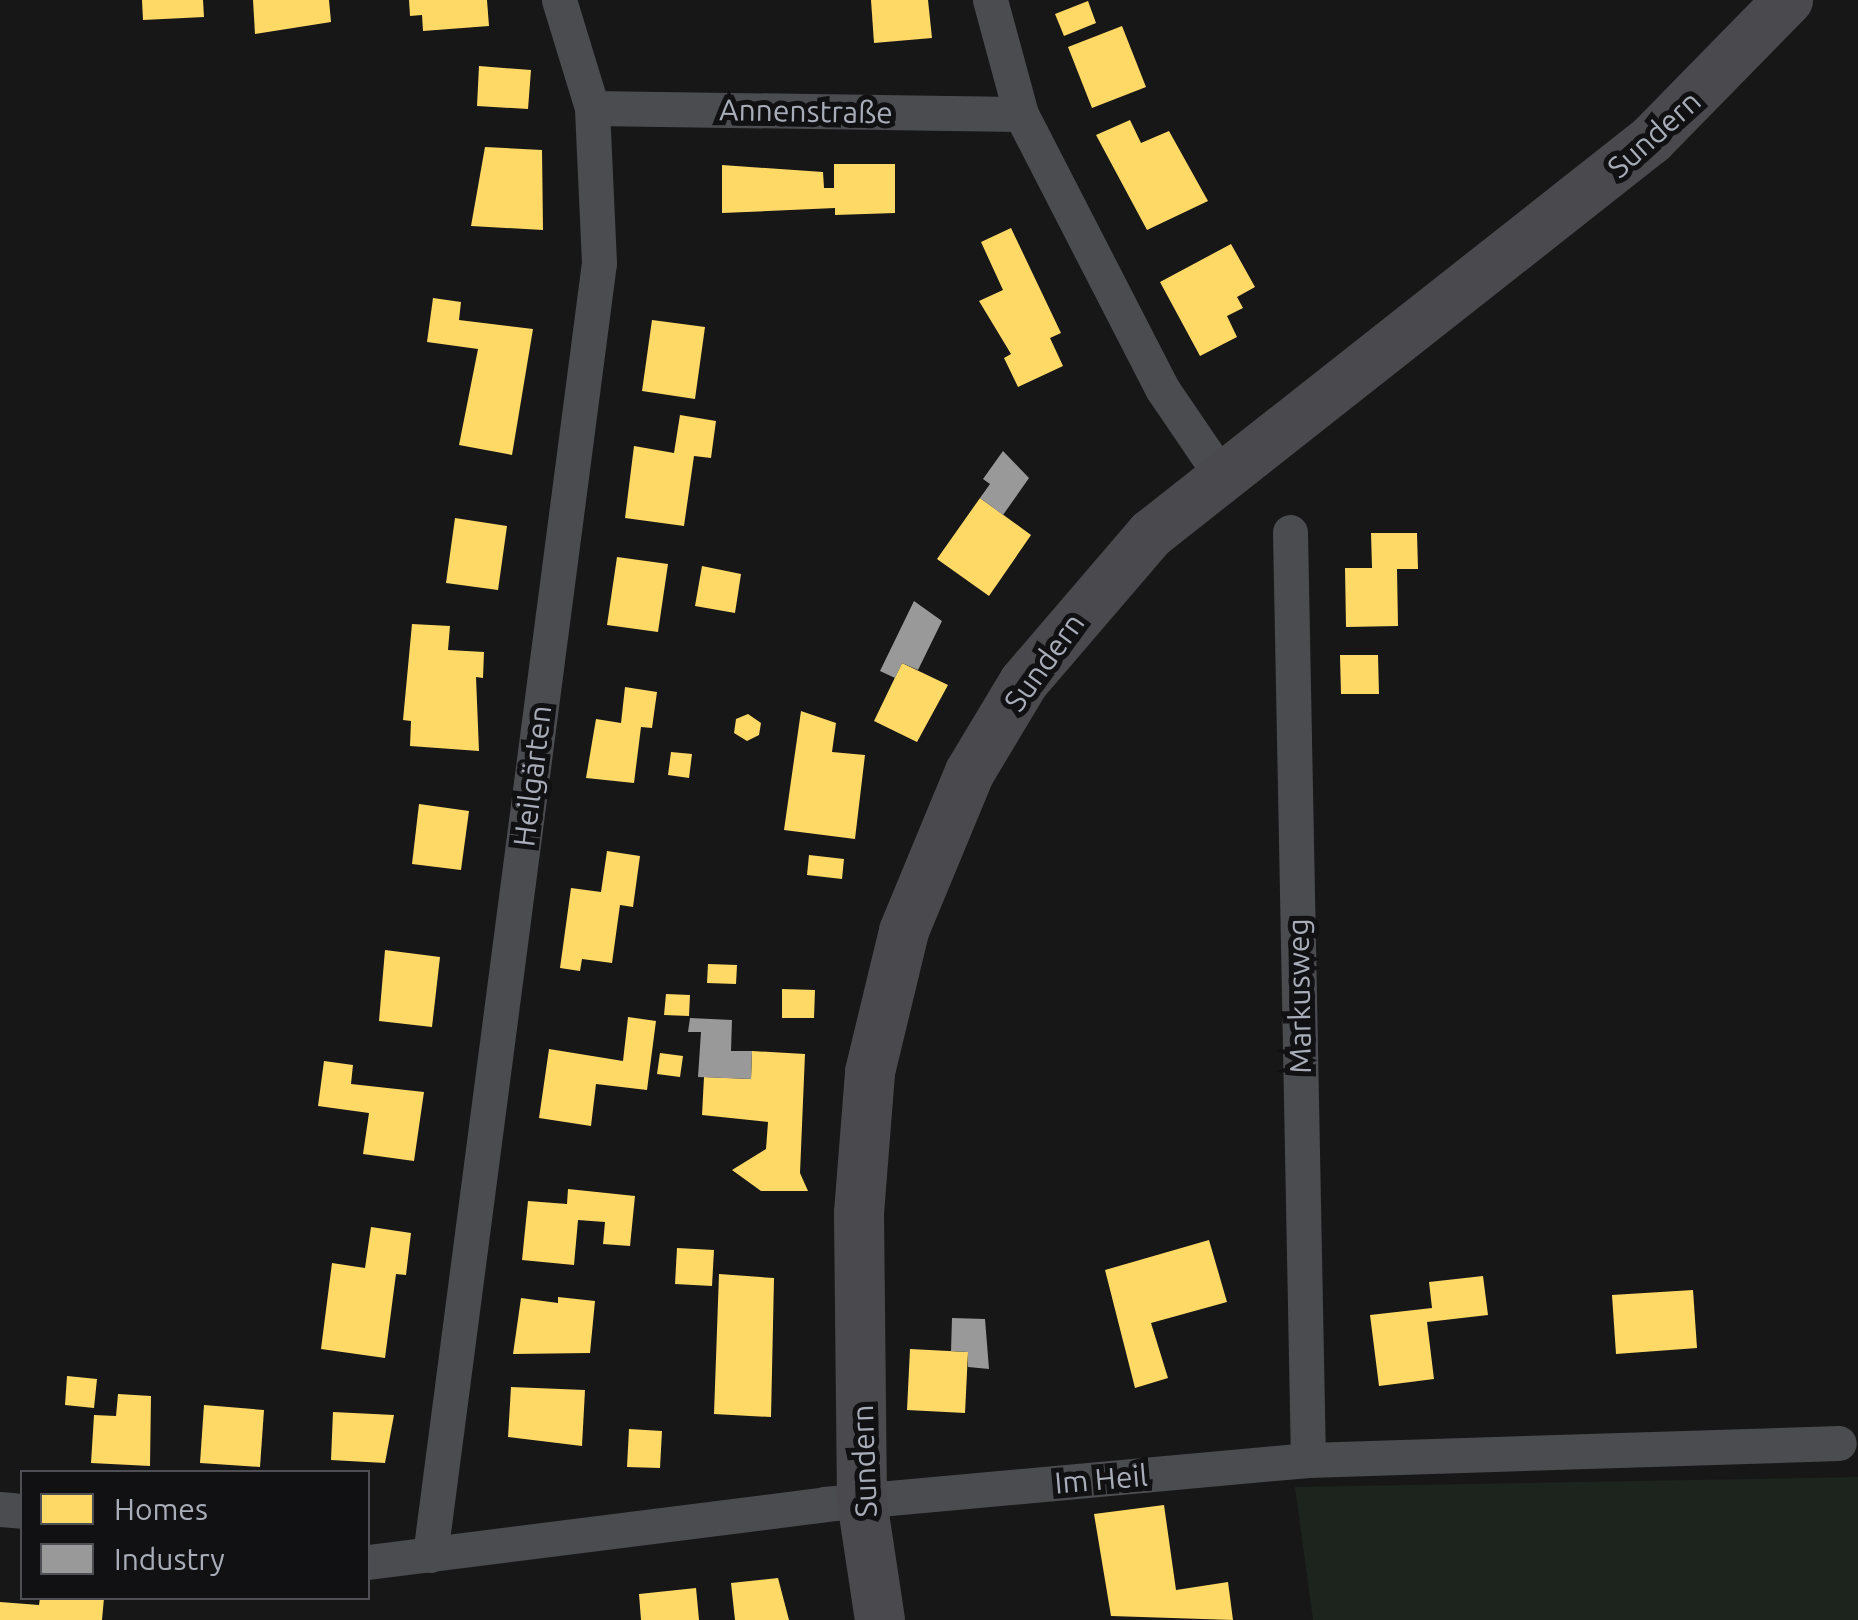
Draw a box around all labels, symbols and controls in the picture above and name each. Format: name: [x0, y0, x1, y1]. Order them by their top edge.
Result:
street label: Sundern: [1600, 83, 1708, 185]
street label: Annenstraße: [719, 91, 893, 131]
street label: Sundern: [996, 606, 1092, 718]
street label: Heilgärten: [505, 703, 559, 849]
street label: Markusweg: [1280, 918, 1318, 1074]
street label: Sundern: [844, 1404, 884, 1518]
street label: Im Heil: [1053, 1457, 1149, 1501]
legend: [20, 1470, 370, 1600]
text: Homes: [114, 1492, 208, 1526]
text: Industry: [114, 1542, 225, 1576]

